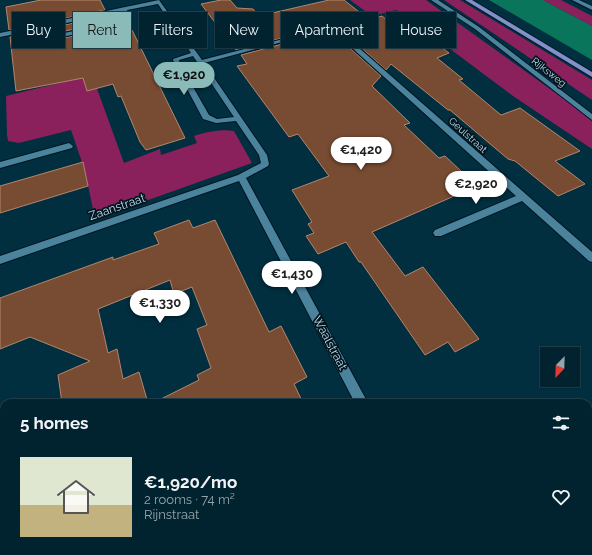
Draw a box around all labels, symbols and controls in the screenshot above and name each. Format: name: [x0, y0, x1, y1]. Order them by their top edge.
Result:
chip: Buy: [12, 12, 65, 48]
chip: Rent: [73, 12, 131, 48]
chip: Filters: [139, 12, 207, 48]
chip: New: [215, 12, 273, 48]
chip: Apartment: [281, 12, 378, 48]
chip: House: [386, 12, 456, 48]
street label: Rijksweg: [529, 55, 569, 89]
pin: €1,920: [151, 62, 217, 96]
text: €1,920: [163, 67, 205, 82]
street label: Geulstraat: [447, 115, 490, 155]
pin: €1,420: [328, 137, 394, 171]
text: €1,420: [340, 142, 382, 157]
pin: €2,920: [443, 171, 509, 205]
text: €2,920: [454, 176, 498, 191]
street label: Zaanstraat: [87, 191, 147, 223]
pin: €1,430: [259, 261, 325, 295]
text: €1,430: [271, 266, 313, 281]
pin: €1,330: [127, 290, 193, 324]
text: €1,330: [139, 295, 181, 310]
street label: Waalstraat: [310, 314, 350, 372]
north arrow: [540, 347, 580, 387]
map controls: [540, 347, 580, 387]
icon: filters: [550, 412, 572, 434]
text: 5 homes: [20, 413, 88, 433]
text: €1,920/mo: [144, 472, 237, 492]
icon: home: [52, 473, 100, 521]
icon: heart: [550, 486, 572, 508]
text: 2 rooms · 74 m²: [144, 492, 235, 507]
text: Rijnstraat: [144, 507, 199, 522]

